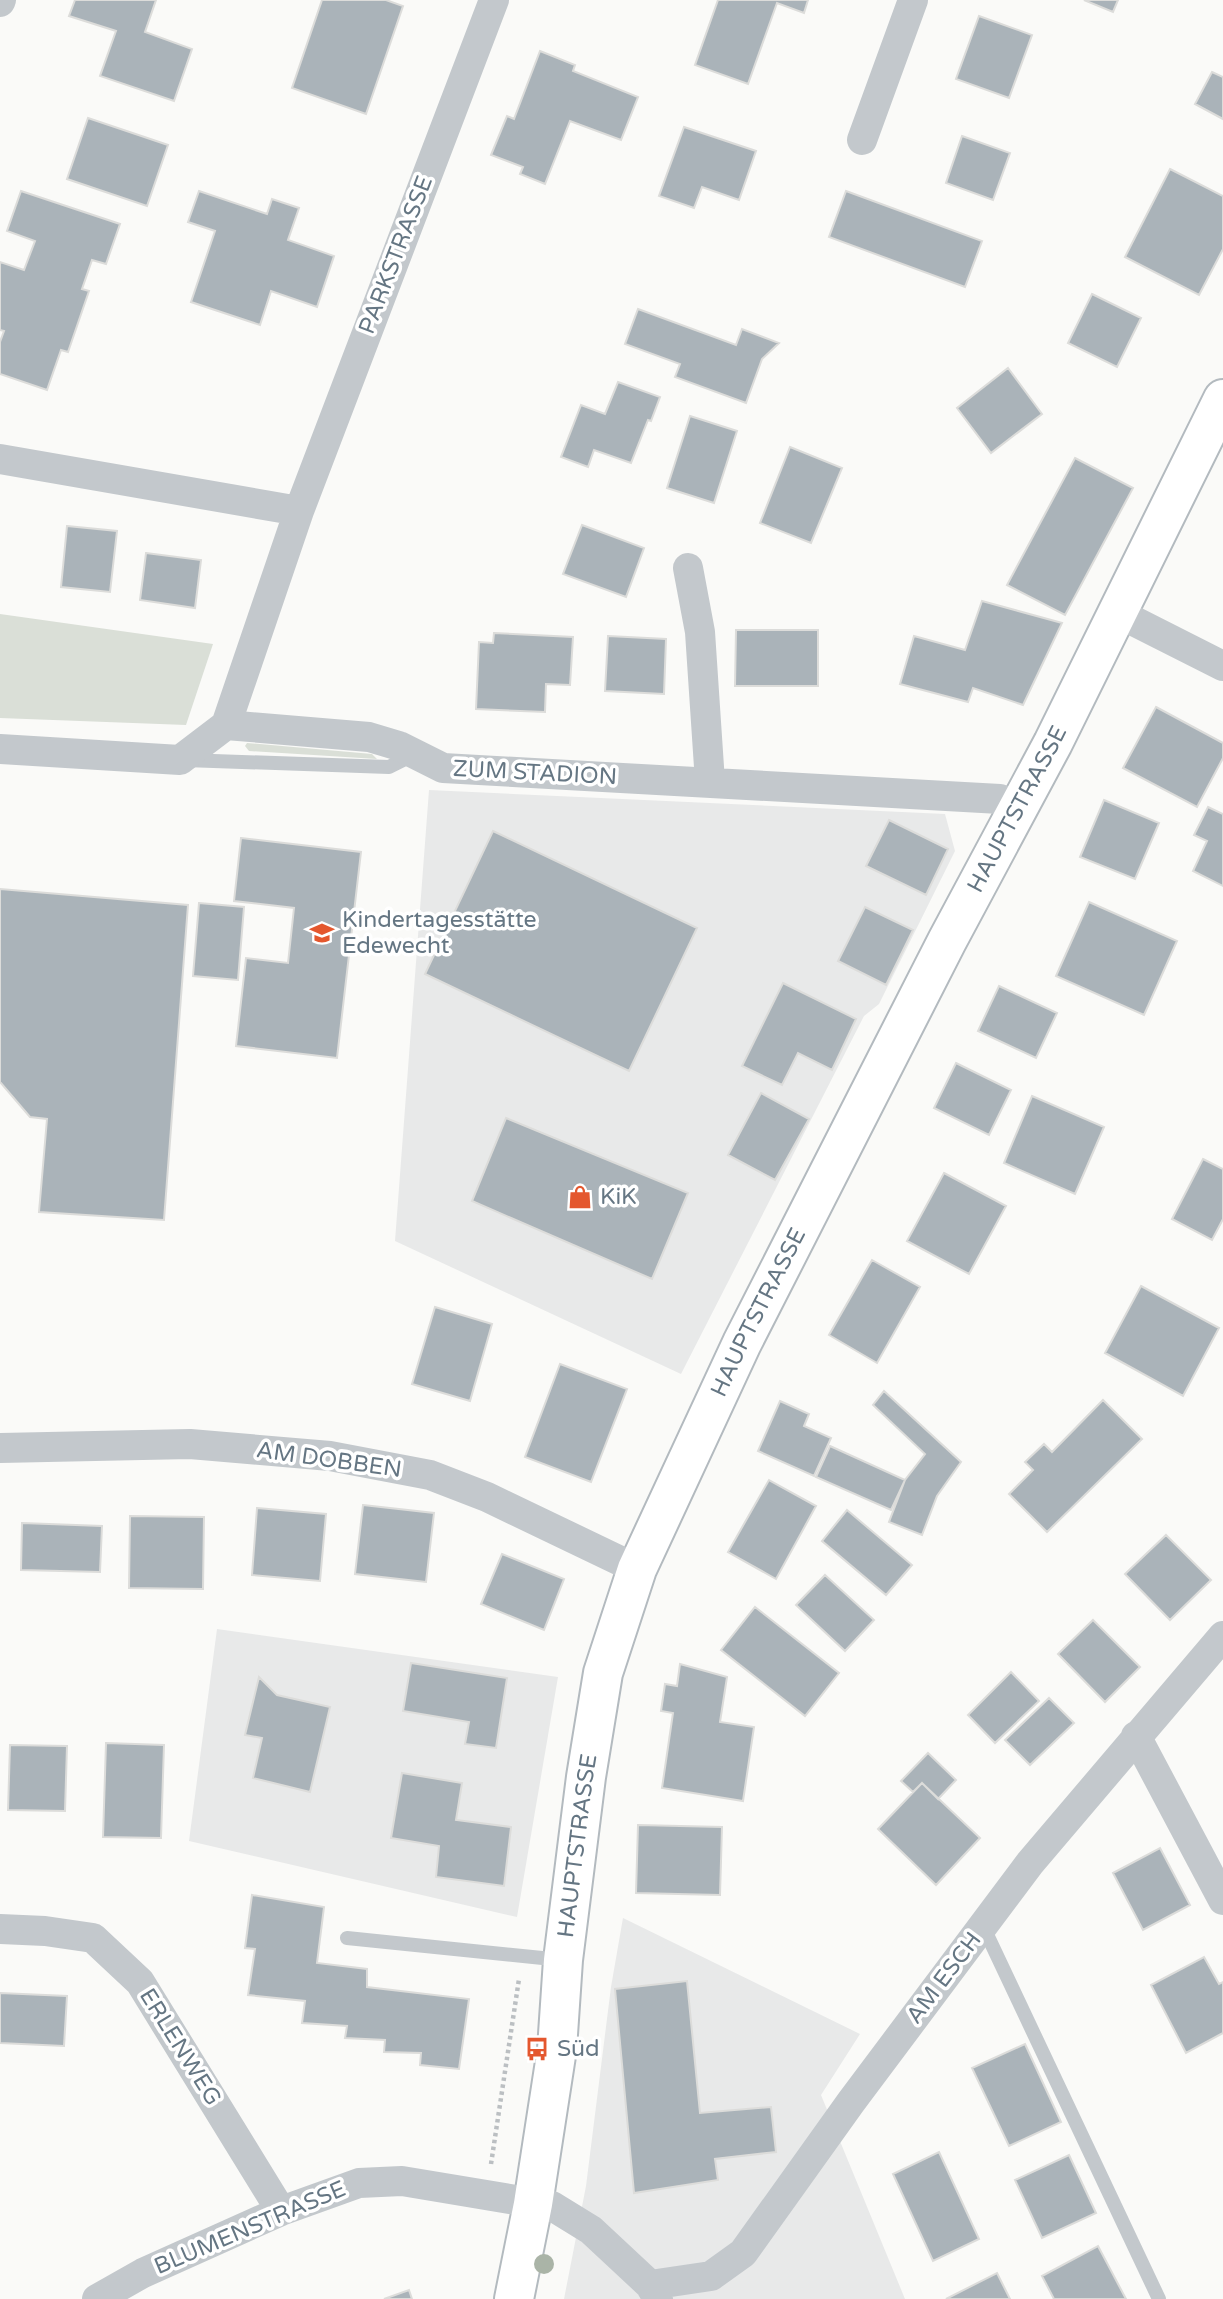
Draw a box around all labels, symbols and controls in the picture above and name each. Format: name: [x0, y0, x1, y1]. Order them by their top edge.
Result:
street label: PARKSTRASSE: [353, 172, 439, 338]
street label: HAUPTSTRASSE: [962, 721, 1073, 897]
street label: ZUM STADION: [452, 755, 618, 791]
place label: Kindertagesstätte Edewecht: [342, 906, 537, 960]
school or university icon: Kindertagesstätte Edewecht: [308, 919, 336, 947]
shop icon: KiK: [566, 1183, 594, 1211]
place label: KiK: [600, 1183, 636, 1211]
street label: HAUPTSTRASSE: [705, 1223, 812, 1401]
street label: AM DOBBEN: [255, 1436, 403, 1484]
street label: HAUPTSTRASSE: [552, 1752, 604, 1939]
street label: AM ESCH: [900, 1927, 988, 2029]
street label: ERLENWEG: [133, 1983, 227, 2111]
bus stop icon: Süd: [523, 2035, 551, 2063]
place label: Süd: [557, 2035, 599, 2063]
street label: BLUMENSTRASSE: [150, 2175, 350, 2281]

